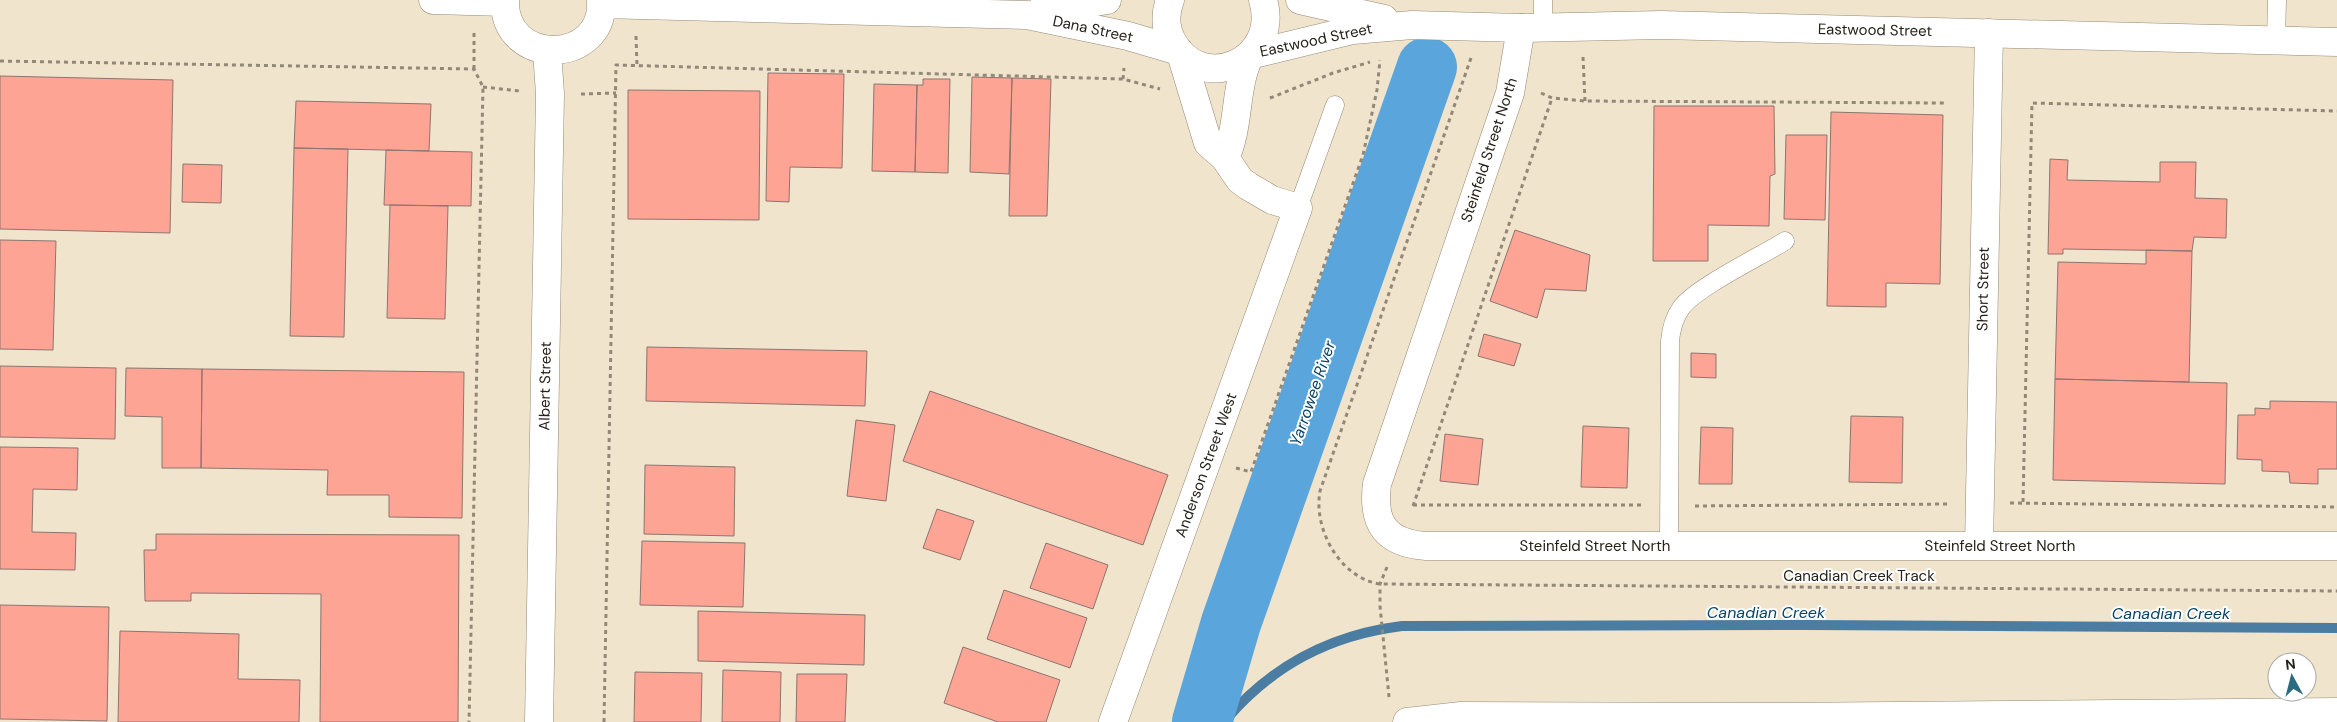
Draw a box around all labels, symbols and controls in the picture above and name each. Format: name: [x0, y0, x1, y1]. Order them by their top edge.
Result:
street label: Dana Street: [1051, 11, 1135, 47]
street label: Eastwood Street: [1258, 18, 1374, 62]
street label: Eastwood Street: [1818, 19, 1933, 41]
street label: Steinfeld Street North: [1456, 75, 1522, 225]
street label: Short Street: [1972, 247, 1994, 331]
water label: Yarrowee River: [1285, 337, 1341, 448]
street label: Albert Street: [534, 341, 556, 431]
street label: Anderson Street West: [1170, 390, 1242, 540]
street label: Steinfeld Street North: [1520, 536, 1670, 556]
street label: Steinfeld Street North: [1925, 536, 2075, 556]
street label: Canadian Creek Track: [1783, 566, 1935, 586]
water label: Canadian Creek: [1707, 602, 1826, 623]
water label: Canadian Creek: [2112, 603, 2231, 624]
north arrow: [2267, 652, 2317, 702]
text: N: [2284, 655, 2297, 674]

